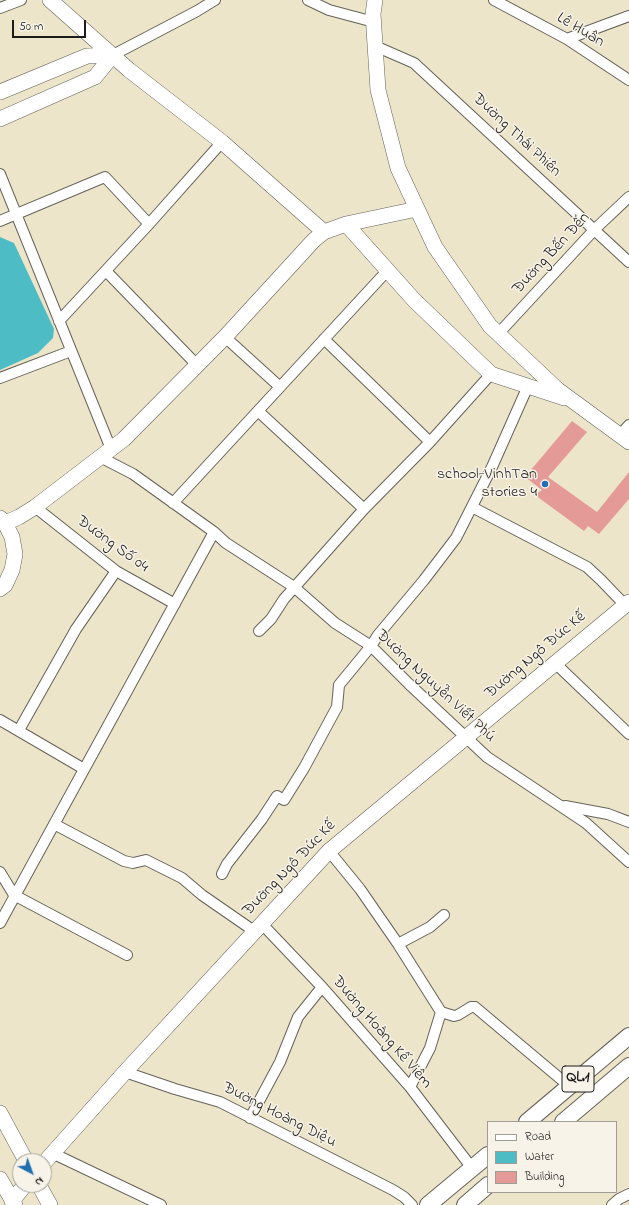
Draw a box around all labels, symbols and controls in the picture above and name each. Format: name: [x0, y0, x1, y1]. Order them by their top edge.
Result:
street label: Lê Huân: [553, 9, 607, 53]
scale bar: [14, 12, 88, 38]
text: 50 m: [19, 18, 43, 36]
street label: Đường Thái Phiên: [468, 90, 564, 182]
street label: Đường Bến Đến: [509, 209, 595, 299]
place label: school-VinhTan stories 4: [437, 465, 537, 503]
marker: school-VinhTan stories 4: [540, 479, 550, 489]
street label: Đường Số 04: [72, 512, 152, 578]
street label: Đường Ngô Đức Kế: [482, 608, 590, 704]
street label: Đường Nguyễn Viết Phú: [371, 627, 499, 747]
street label: Đường Ngô Đức Kế: [240, 817, 340, 921]
street label: Đường Hoàng Kế Viêm: [327, 973, 435, 1093]
road number: QL.1: [562, 1066, 594, 1092]
street label: Đường Hoàng Diệu: [219, 1079, 339, 1153]
legend: [487, 1121, 617, 1193]
text: Road: [525, 1128, 551, 1146]
text: Water: [525, 1148, 554, 1166]
north arrow: [12, 1153, 52, 1193]
text: Building: [525, 1168, 564, 1186]
text: N: [31, 1173, 47, 1190]

